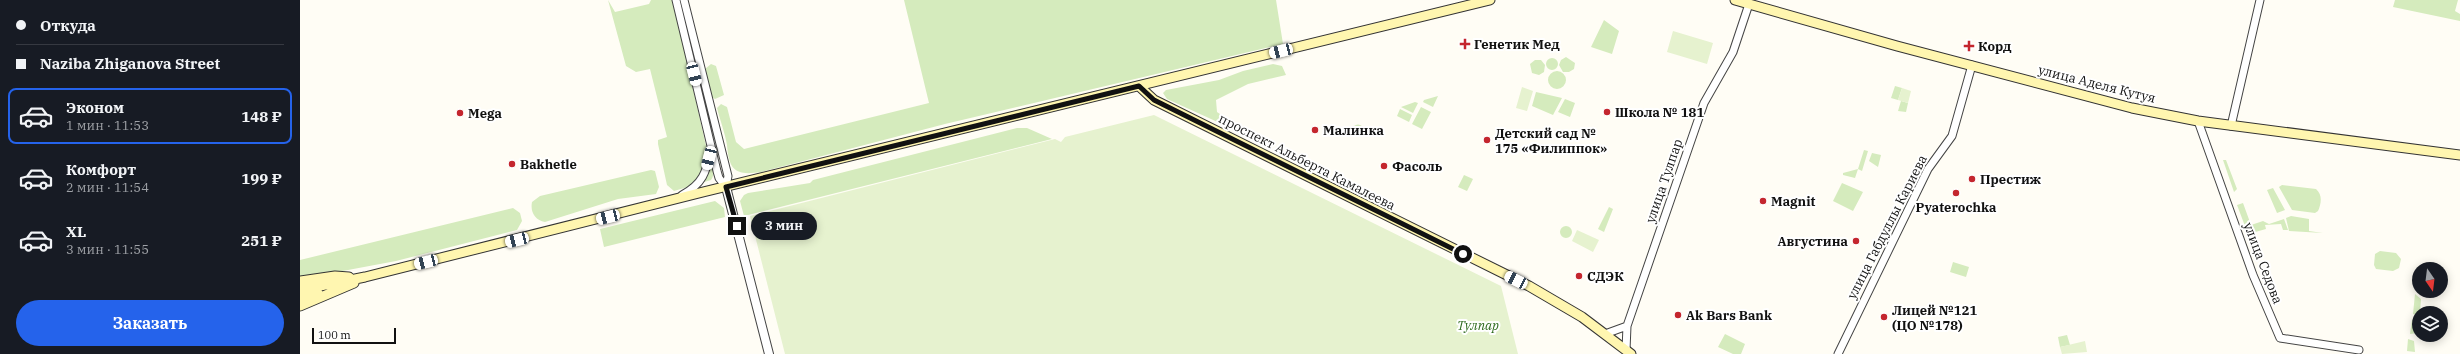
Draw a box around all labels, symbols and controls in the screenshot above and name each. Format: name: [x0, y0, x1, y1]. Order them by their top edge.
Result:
text: Откуда: [40, 16, 96, 35]
place label: Генетик Мед: [1474, 36, 1560, 53]
marker: Генетик Мед: [1459, 38, 1471, 50]
place label: Корд: [1978, 38, 2012, 55]
marker: Корд: [1963, 40, 1975, 52]
car: [1268, 42, 1294, 60]
text: Naziba Zhiganova Street: [40, 54, 220, 73]
car: [685, 61, 703, 87]
street label: улица Аделя Кутуя: [2037, 61, 2157, 107]
icon: car: [18, 98, 54, 134]
text: Эконом: [66, 98, 124, 117]
place label: Школа № 181: [1615, 104, 1704, 121]
place label: Mega: [468, 105, 502, 122]
text: 148 ₽: [241, 107, 282, 126]
marker: Школа № 181: [1602, 107, 1612, 117]
marker: Mega: [455, 108, 465, 118]
street label: проспект Альберта Камалеева: [1216, 110, 1398, 214]
text: 1 мин · 11:53: [66, 117, 149, 134]
place label: Малинка: [1323, 122, 1384, 139]
marker: Малинка: [1310, 125, 1320, 135]
place label: Детский сад № 175 «Филиппок»: [1495, 125, 1607, 157]
marker: Детский сад № 175 «Филиппок»: [1482, 135, 1492, 145]
street label: улица Тулпар: [1642, 137, 1686, 225]
car: [700, 145, 718, 171]
street label: улица Габдуллы Кариева: [1843, 152, 1931, 302]
place label: Bakhetle: [520, 156, 577, 173]
place label: Фасоль: [1392, 158, 1443, 175]
marker: Bakhetle: [507, 159, 517, 169]
icon: car: [18, 160, 54, 196]
text: Комфорт: [66, 160, 136, 179]
marker: Фасоль: [1379, 161, 1389, 171]
text: 199 ₽: [241, 169, 282, 188]
place label: Престиж: [1980, 171, 2041, 188]
marker: Престиж: [1967, 174, 1977, 184]
text: 2 мин · 11:54: [66, 179, 149, 196]
marker: Pyaterochka: [1951, 188, 1961, 198]
place label: Magnit: [1771, 193, 1816, 210]
marker: Magnit: [1758, 196, 1768, 206]
place label: Pyaterochka: [1916, 199, 1997, 216]
car: [595, 208, 621, 226]
callout: 3 мин: [751, 212, 817, 240]
route end: [728, 217, 746, 235]
text: 3 мин: [765, 217, 803, 234]
street label: улица Седова: [2240, 220, 2286, 306]
icon: car: [18, 222, 54, 258]
text: XL: [66, 222, 86, 241]
text: 251 ₽: [241, 231, 282, 250]
car: [504, 231, 530, 249]
place label: Августина: [1777, 233, 1849, 250]
marker: Августина: [1851, 236, 1861, 246]
text: 3 мин · 11:55: [66, 241, 149, 258]
route start: [1454, 245, 1472, 263]
car: [413, 253, 439, 271]
north arrow: [2412, 262, 2448, 298]
map controls: [2412, 262, 2448, 342]
place label: СДЭК: [1587, 268, 1624, 285]
car: [1503, 269, 1529, 291]
marker: СДЭК: [1574, 271, 1584, 281]
button: Заказать: [16, 300, 284, 346]
place label: Лицей №121 (ЦО №178): [1892, 302, 1977, 334]
button: layers: [2412, 306, 2448, 342]
place label: Ak Bars Bank: [1686, 307, 1773, 324]
marker: Ak Bars Bank: [1673, 310, 1683, 320]
marker: Лицей №121 (ЦО №178): [1879, 312, 1889, 322]
park label: Тулпар: [1457, 317, 1499, 334]
scale bar: [312, 326, 396, 345]
text: 100 m: [318, 328, 351, 342]

